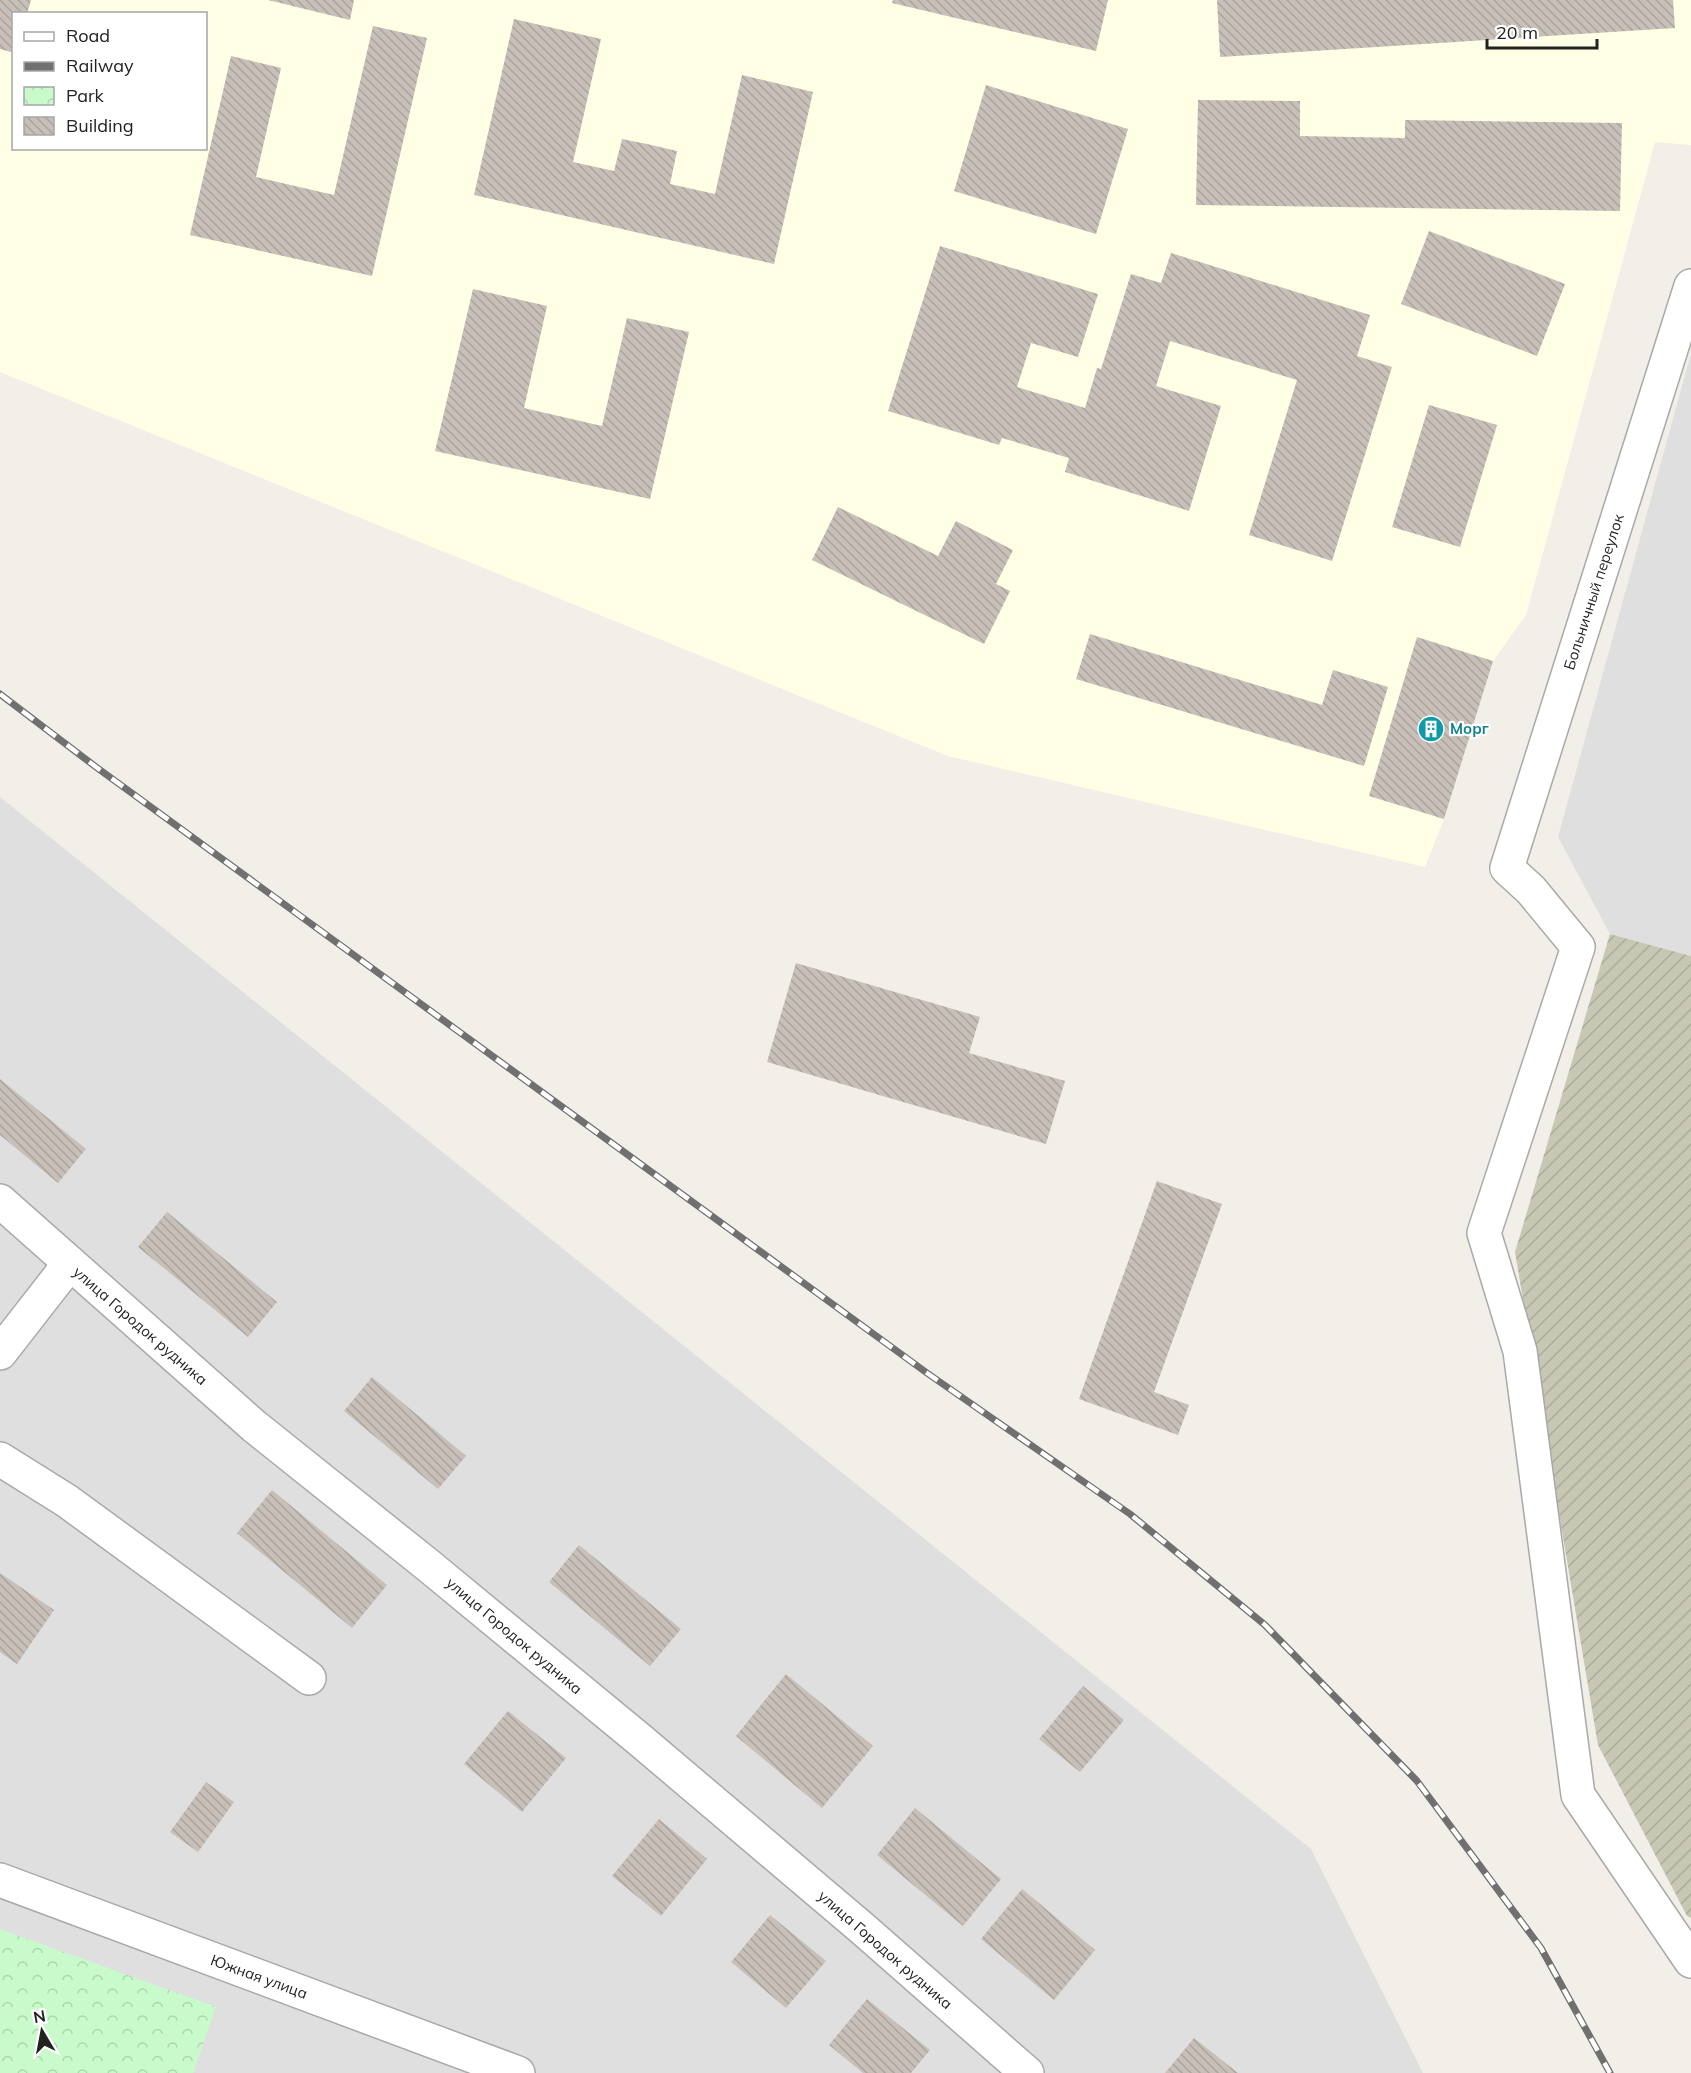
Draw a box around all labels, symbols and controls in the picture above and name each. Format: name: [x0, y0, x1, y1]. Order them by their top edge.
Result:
legend: [12, 12, 207, 150]
scale bar: [1487, 12, 1596, 50]
text: 20 m: [1496, 21, 1538, 44]
text: Road: [66, 24, 110, 47]
text: Railway: [66, 54, 134, 77]
text: Park: [66, 84, 105, 107]
text: Building: [66, 114, 134, 137]
street label: Больничный переулок: [1559, 511, 1628, 672]
building icon: Морг: [1416, 714, 1446, 744]
place label: Морг: [1450, 719, 1489, 738]
street label: улица Городок рудника: [69, 1262, 211, 1389]
street label: улица Городок рудника: [442, 1573, 586, 1698]
street label: улица Городок рудника: [814, 1886, 956, 2013]
street label: Южная улица: [208, 1950, 310, 2003]
north arrow: [12, 2001, 72, 2061]
text: N: [32, 2005, 47, 2027]

